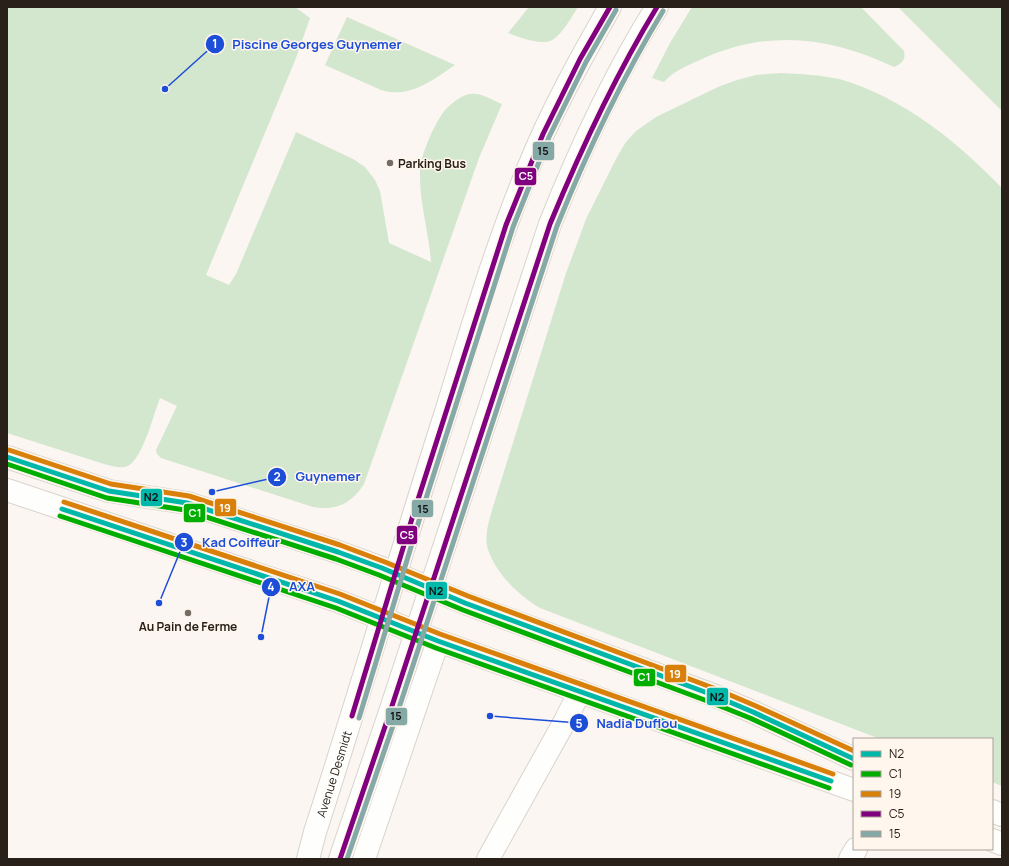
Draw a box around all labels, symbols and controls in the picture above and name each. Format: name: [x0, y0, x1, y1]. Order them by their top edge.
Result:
callout: Piscine Georges Guynemer: [205, 32, 410, 57]
text: 1: [212, 35, 218, 52]
text: Piscine Georges Guynemer: [232, 35, 402, 53]
line badge: 15: [532, 141, 555, 161]
text: 15: [537, 143, 549, 158]
place label: Parking Bus: [398, 155, 466, 172]
marker: Parking Bus: [385, 158, 395, 168]
line badge: C5: [514, 167, 537, 186]
text: C5: [519, 168, 533, 183]
callout: Guynemer: [267, 464, 368, 489]
text: Guynemer: [295, 467, 361, 485]
text: 2: [273, 468, 281, 485]
line badge: N2: [140, 488, 163, 507]
text: N2: [144, 489, 158, 504]
line badge: 19: [214, 498, 237, 517]
line badge: 15: [411, 499, 434, 518]
text: 19: [219, 500, 231, 515]
text: 15: [417, 501, 429, 516]
line badge: C1: [183, 503, 206, 523]
text: C1: [189, 505, 201, 520]
line badge: C5: [396, 525, 418, 545]
text: C5: [400, 527, 414, 542]
callout: Kad Coiffeur: [174, 530, 288, 555]
text: Kad Coiffeur: [202, 533, 280, 551]
text: 3: [181, 534, 188, 551]
callout: AXA: [261, 574, 323, 599]
text: AXA: [289, 577, 315, 595]
text: 4: [267, 578, 275, 595]
line badge: N2: [425, 581, 448, 600]
text: N2: [429, 583, 443, 598]
marker: Au Pain de Ferme: [183, 608, 193, 618]
place label: Au Pain de Ferme: [139, 618, 237, 635]
line badge: 19: [664, 664, 687, 683]
text: 19: [669, 666, 681, 681]
line badge: C1: [633, 668, 656, 687]
text: C1: [638, 669, 650, 684]
line badge: N2: [706, 687, 729, 706]
text: N2: [710, 689, 724, 704]
line badge: 15: [385, 707, 408, 726]
text: 15: [390, 708, 402, 723]
callout: Nadia Duflou: [569, 711, 686, 736]
text: Nadia Duflou: [597, 714, 677, 732]
text: 5: [575, 715, 583, 732]
street label: Avenue Desmidt: [312, 728, 355, 819]
legend: [853, 738, 993, 850]
text: N2: [889, 745, 904, 762]
text: C1: [889, 765, 902, 782]
text: 19: [889, 785, 901, 802]
text: C5: [889, 805, 905, 822]
text: 15: [889, 825, 901, 842]

